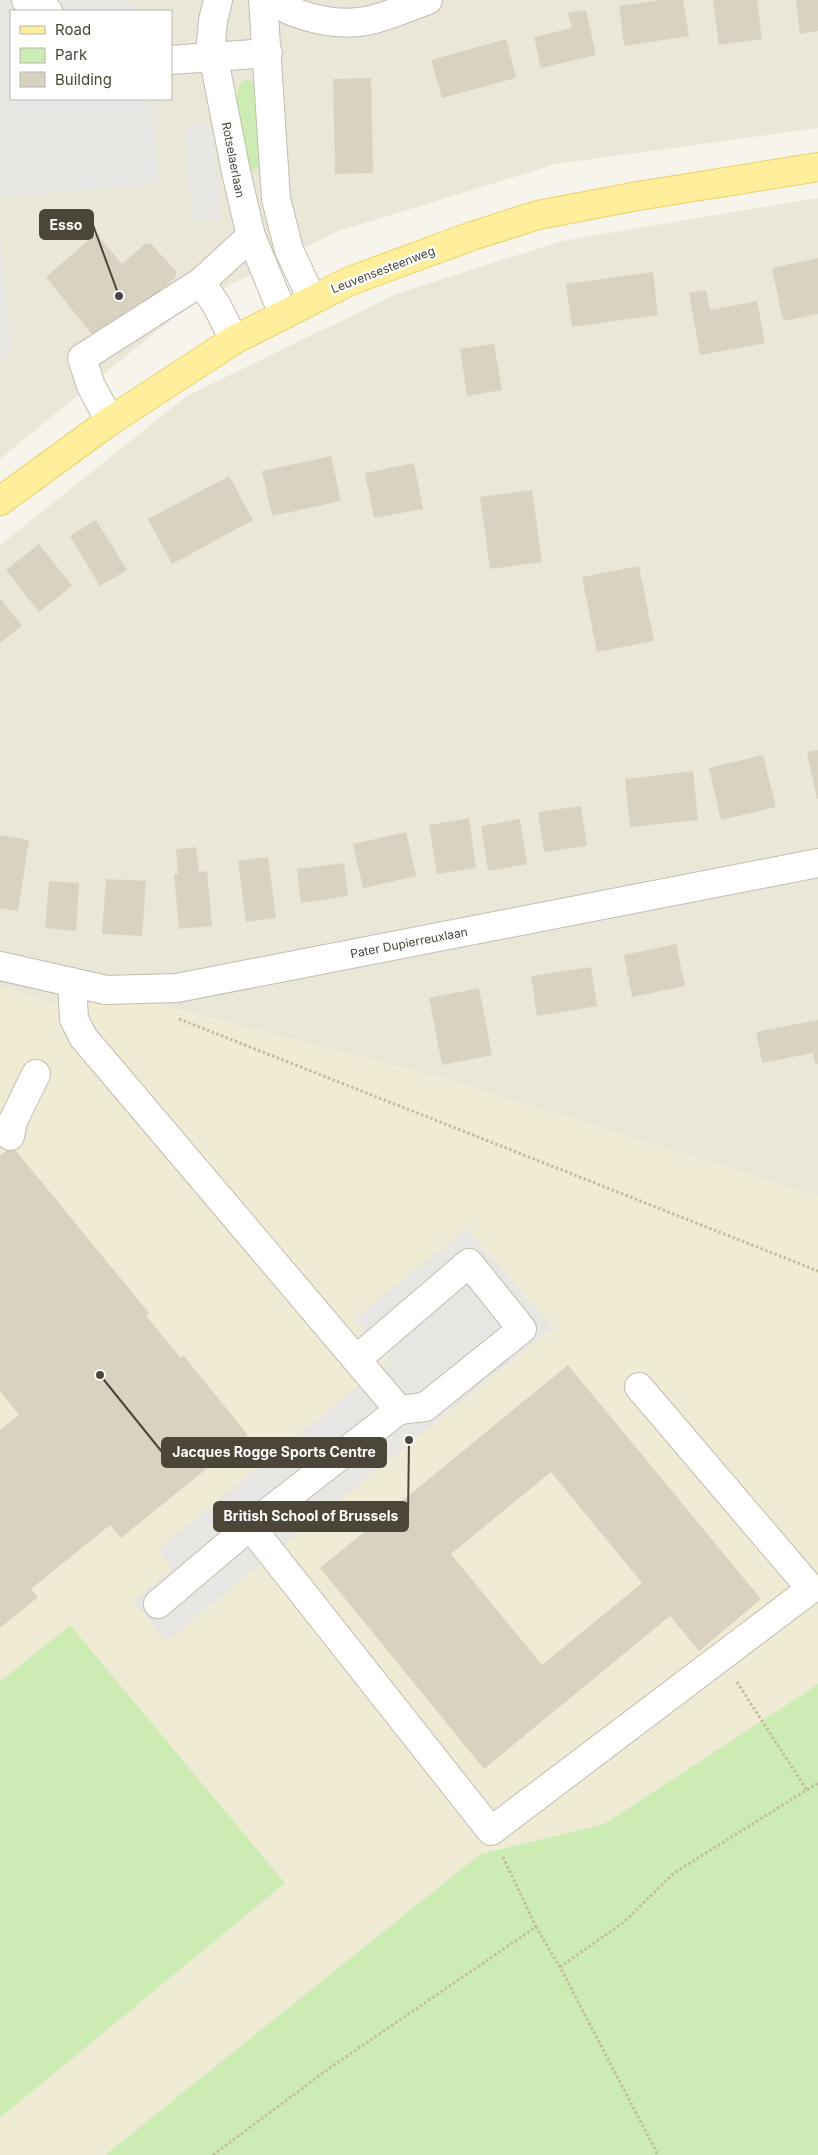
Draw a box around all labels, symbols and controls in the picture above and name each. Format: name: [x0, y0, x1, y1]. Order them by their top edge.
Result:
legend: [10, 10, 172, 100]
text: Road: [55, 20, 91, 39]
text: Park: [55, 45, 88, 64]
text: Building: [55, 70, 112, 89]
street label: Rotselaerlaan: [219, 121, 248, 199]
callout: Esso: [40, 210, 93, 239]
text: Esso: [50, 216, 83, 233]
street label: Leuvensesteenweg: [329, 243, 437, 296]
street label: Pater Dupierreuxlaan: [349, 924, 469, 961]
callout: Jacques Rogge Sports Centre: [162, 1438, 386, 1467]
text: Jacques Rogge Sports Centre: [172, 1443, 376, 1460]
callout: British School of Brussels: [214, 1502, 408, 1531]
text: British School of Brussels: [224, 1507, 399, 1524]

